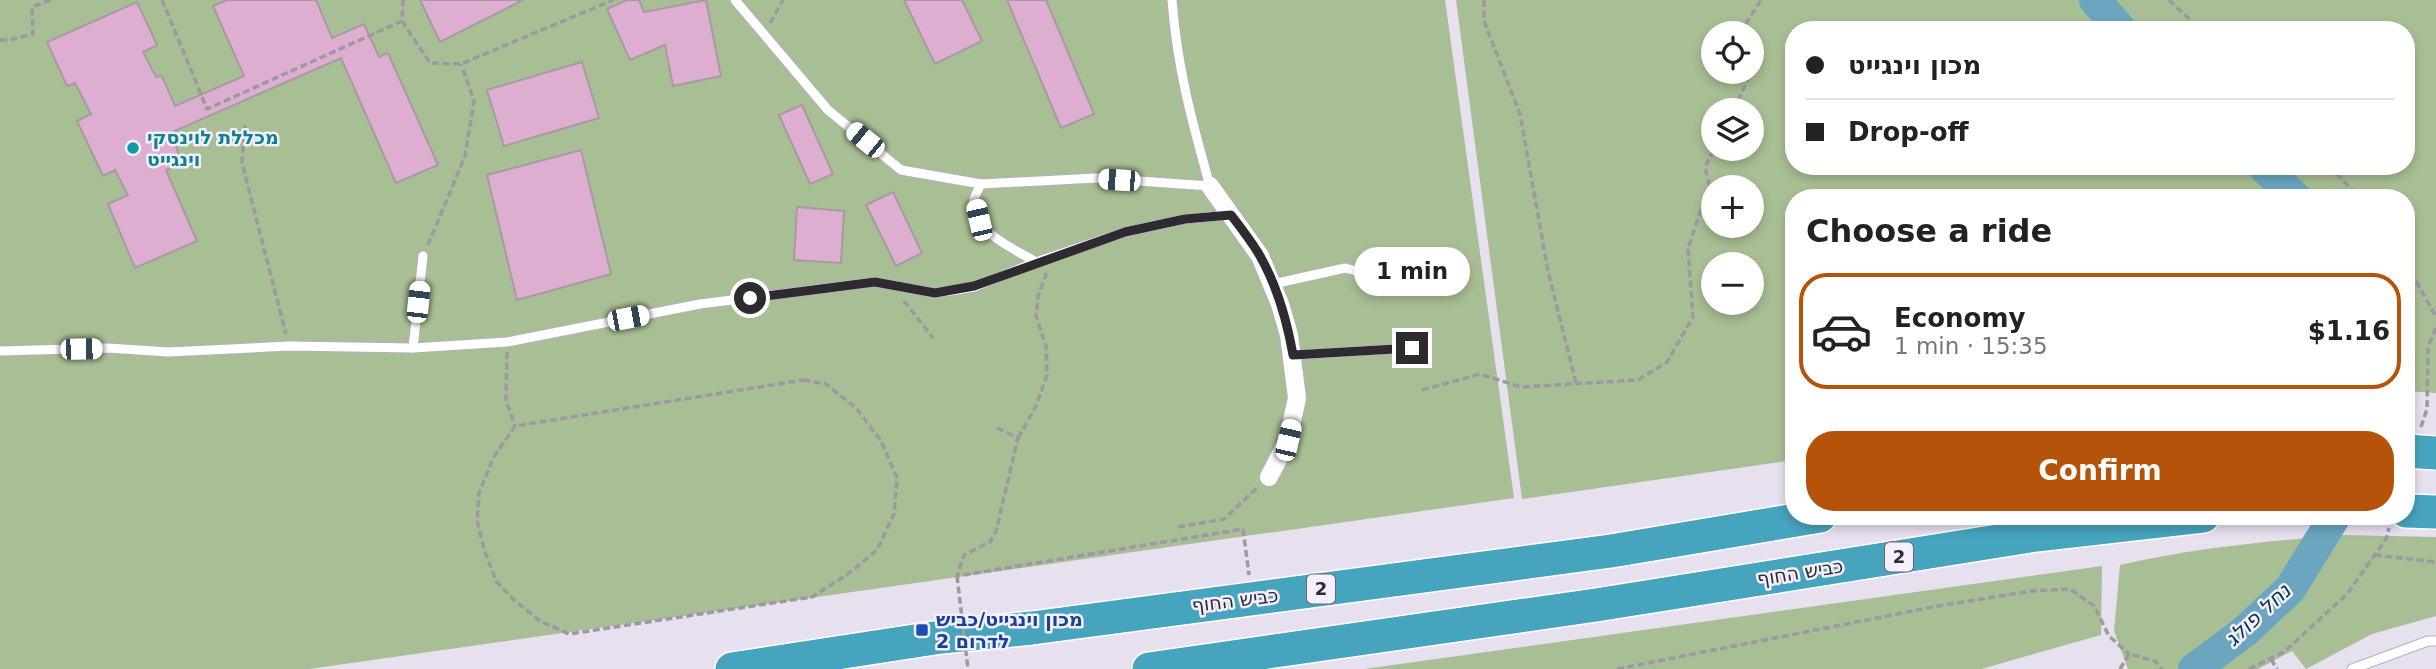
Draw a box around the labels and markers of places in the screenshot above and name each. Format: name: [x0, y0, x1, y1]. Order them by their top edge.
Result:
place label: מכללת לוינסקי וינגייט: [147, 126, 279, 170]
marker: מכללת לוינסקי וינגייט: [125, 140, 141, 156]
place label: מכון וינגייט/כביש 2 לדרום: [936, 608, 1083, 652]
marker: מכון וינגייט/כביש 2 לדרום: [914, 622, 930, 638]

